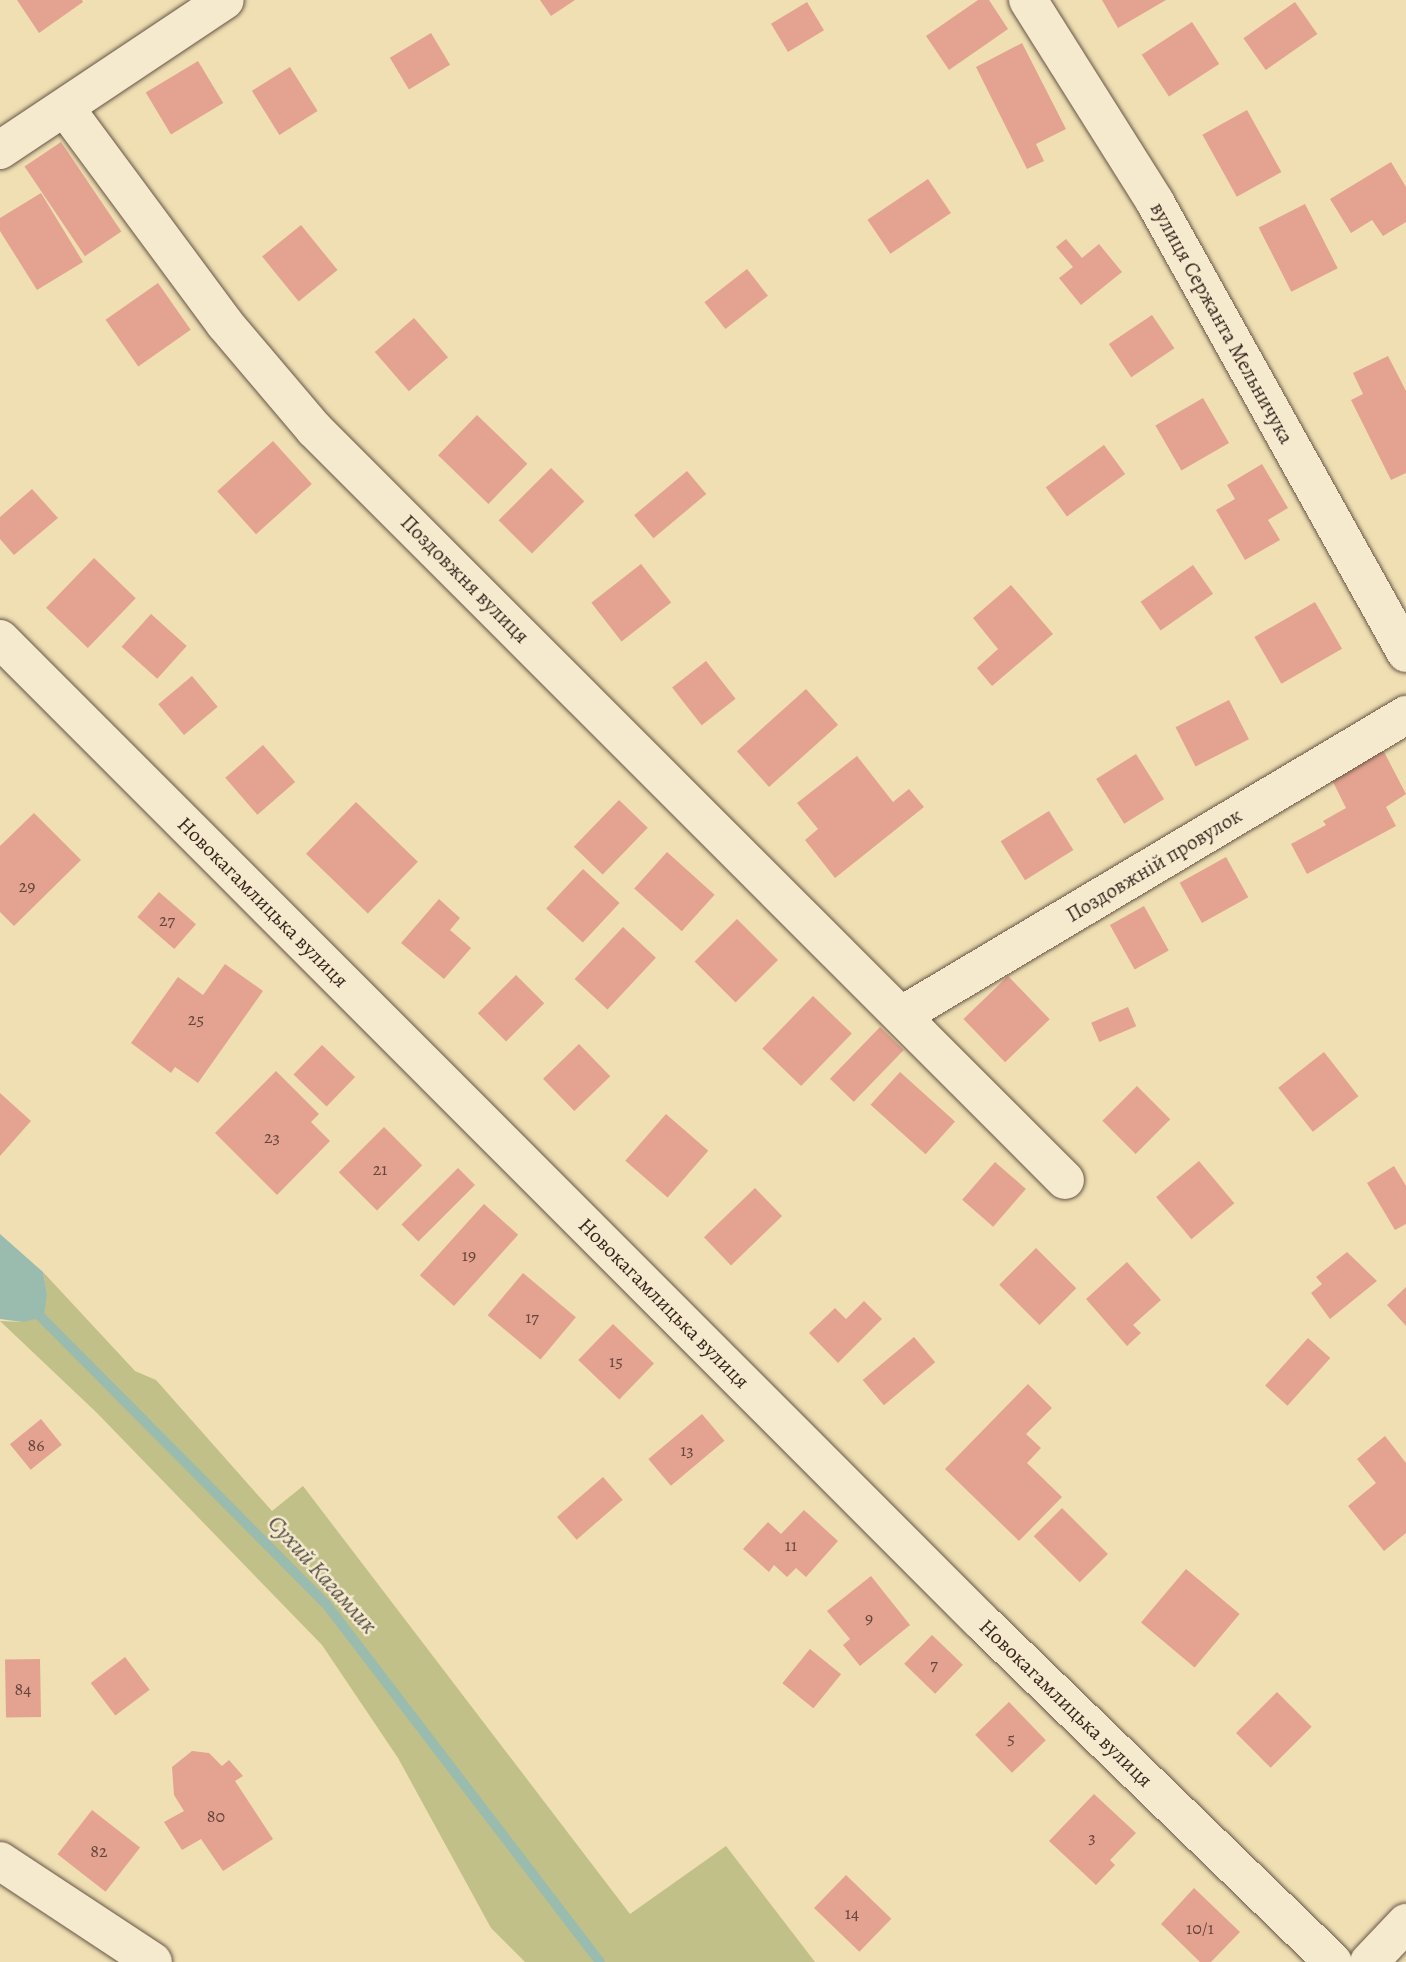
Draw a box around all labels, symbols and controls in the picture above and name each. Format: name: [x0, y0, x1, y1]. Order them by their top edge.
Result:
street label: вулиця Сержанта Мельничука: [1145, 198, 1299, 448]
street label: Поздовжня вулиця: [395, 509, 535, 649]
street label: Поздовжній провулок: [1062, 803, 1246, 927]
street label: Новокагамлицька вулиця: [172, 811, 354, 993]
house number: 29: [19, 875, 35, 897]
house number: 27: [159, 909, 175, 931]
house number: 25: [188, 1008, 204, 1030]
house number: 23: [264, 1126, 280, 1148]
house number: 21: [373, 1158, 387, 1180]
street label: Новокагамлицька вулиця: [573, 1212, 755, 1394]
house number: 19: [462, 1244, 476, 1266]
house number: 17: [525, 1306, 539, 1328]
house number: 15: [609, 1350, 623, 1372]
house number: 86: [27, 1434, 45, 1456]
house number: 13: [680, 1439, 694, 1461]
water label: Сухий Кагамлик: [262, 1510, 382, 1640]
house number: 11: [785, 1534, 797, 1556]
house number: 9: [865, 1607, 873, 1629]
street label: Новокагамлицька вулиця: [974, 1614, 1158, 1792]
house number: 7: [930, 1653, 938, 1675]
house number: 84: [15, 1678, 31, 1700]
house number: 5: [1007, 1727, 1015, 1749]
house number: 80: [207, 1805, 225, 1827]
house number: 3: [1088, 1826, 1096, 1848]
house number: 82: [90, 1840, 108, 1862]
house number: 14: [845, 1902, 859, 1924]
house number: 10/1: [1186, 1917, 1214, 1939]

